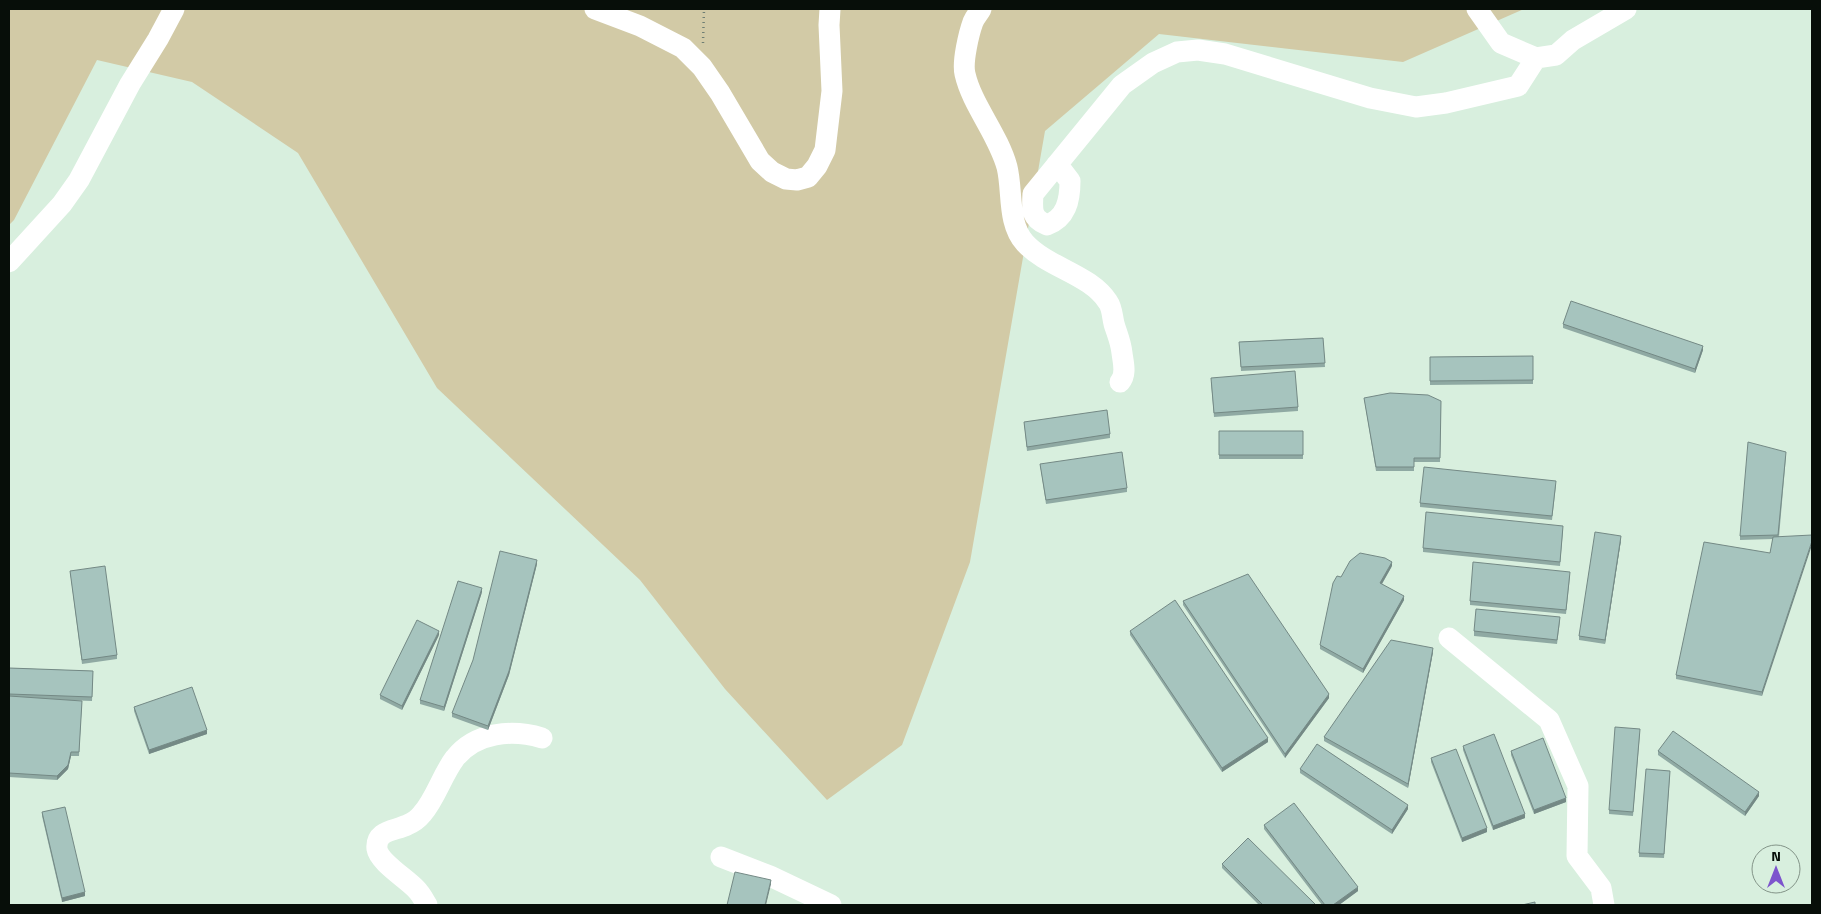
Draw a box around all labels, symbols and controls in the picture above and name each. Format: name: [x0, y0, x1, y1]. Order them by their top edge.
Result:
north arrow: [1751, 844, 1801, 894]
text: N: [1771, 845, 1781, 866]

